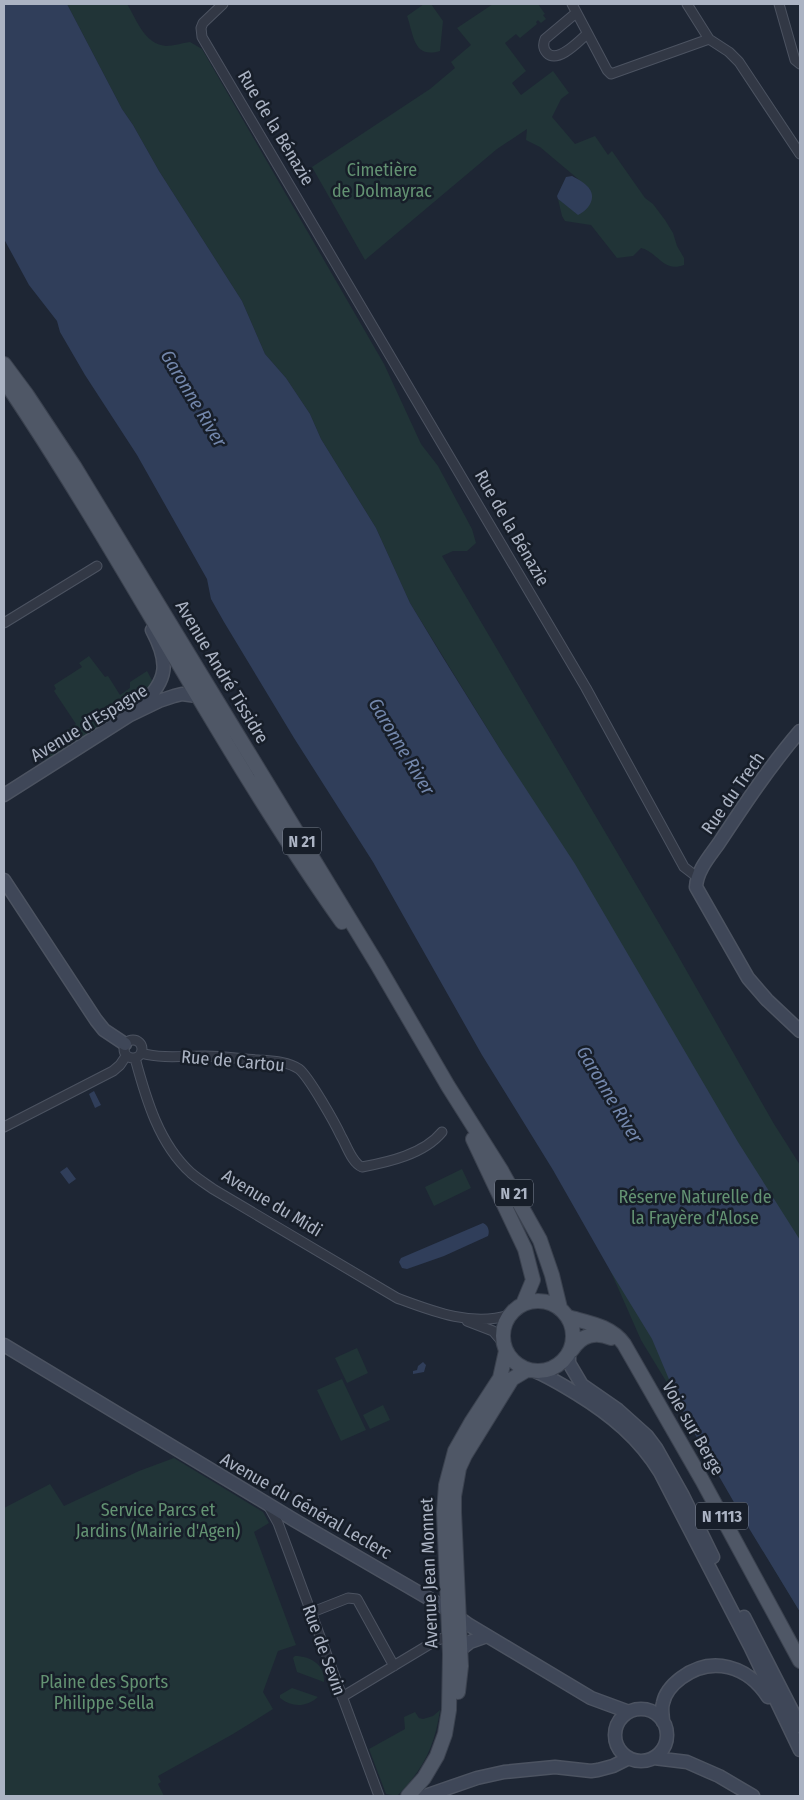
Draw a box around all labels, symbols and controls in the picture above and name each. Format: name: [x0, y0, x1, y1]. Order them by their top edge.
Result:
street label: Rue de la Bénazie: [233, 66, 319, 190]
park label: Cimetière de Dolmayrac: [332, 159, 432, 202]
water label: Garonne River: [156, 346, 232, 452]
street label: Rue de la Bénazie: [470, 466, 554, 590]
street label: Avenue André Tissidre: [171, 597, 273, 747]
street label: Avenue d'Espagne: [27, 679, 152, 767]
water label: Garonne River: [364, 694, 440, 800]
street label: Rue du Trech: [697, 748, 769, 838]
road number: N 21: [283, 828, 321, 854]
water label: Garonne River: [572, 1042, 648, 1148]
street label: Rue de Cartou: [180, 1046, 286, 1076]
street label: Avenue du Midi: [218, 1164, 326, 1242]
road number: N 21: [495, 1180, 533, 1206]
park label: Réserve Naturelle de la Frayère d'Alose: [618, 1186, 772, 1229]
street label: Voie sur Berge: [657, 1377, 729, 1479]
street label: Avenue du Général Leclerc: [217, 1448, 396, 1564]
street label: Avenue Jean Monnet: [415, 1497, 443, 1649]
park label: Service Parcs et Jardins (Mairie d'Agen): [76, 1499, 240, 1542]
road number: N 1113: [696, 1502, 748, 1530]
street label: Rue de Sevin: [297, 1602, 351, 1698]
park label: Plaine des Sports Philippe Sella: [40, 1671, 168, 1714]

